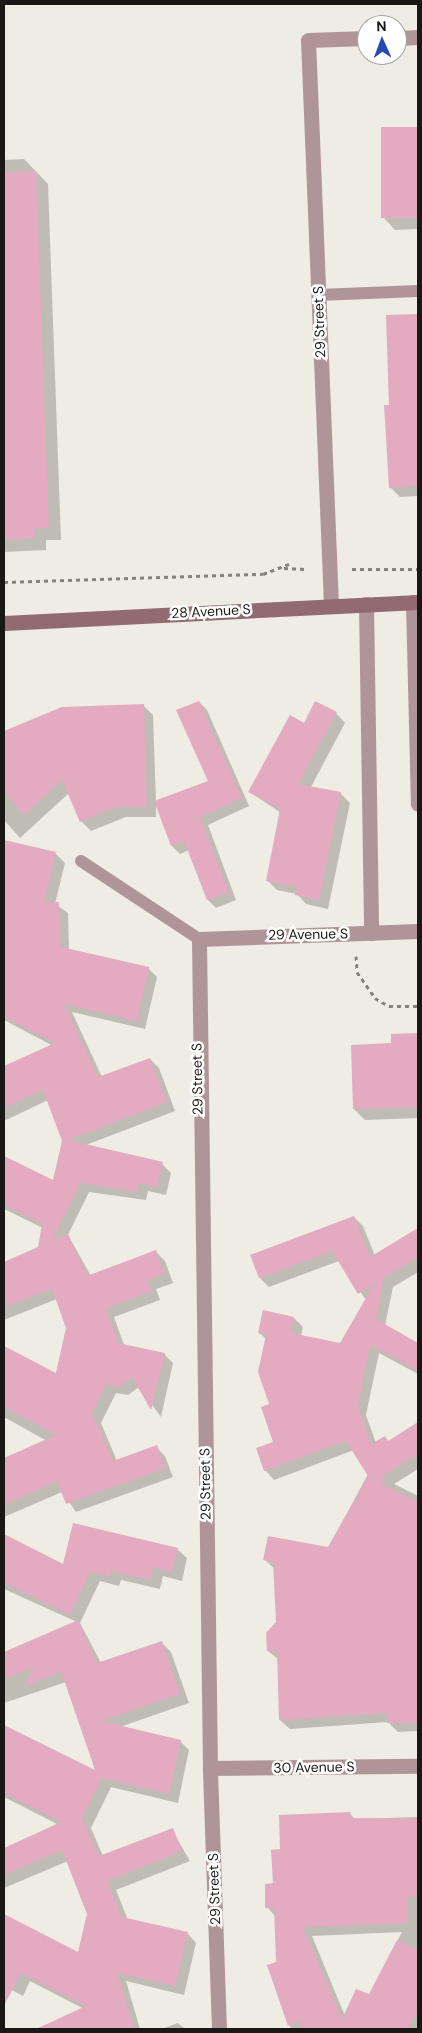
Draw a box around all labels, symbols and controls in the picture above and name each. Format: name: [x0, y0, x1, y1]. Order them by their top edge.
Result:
north arrow: [357, 15, 407, 65]
text: N: [376, 17, 387, 35]
street label: 29 Street S: [309, 286, 329, 358]
street label: 28 Avenue S: [171, 601, 251, 621]
street label: 29 Avenue S: [268, 925, 348, 943]
street label: 29 Street S: [188, 1043, 206, 1115]
street label: 29 Street S: [196, 1448, 214, 1520]
street label: 30 Avenue S: [273, 1758, 355, 1776]
street label: 29 Street S: [204, 1853, 224, 1925]

